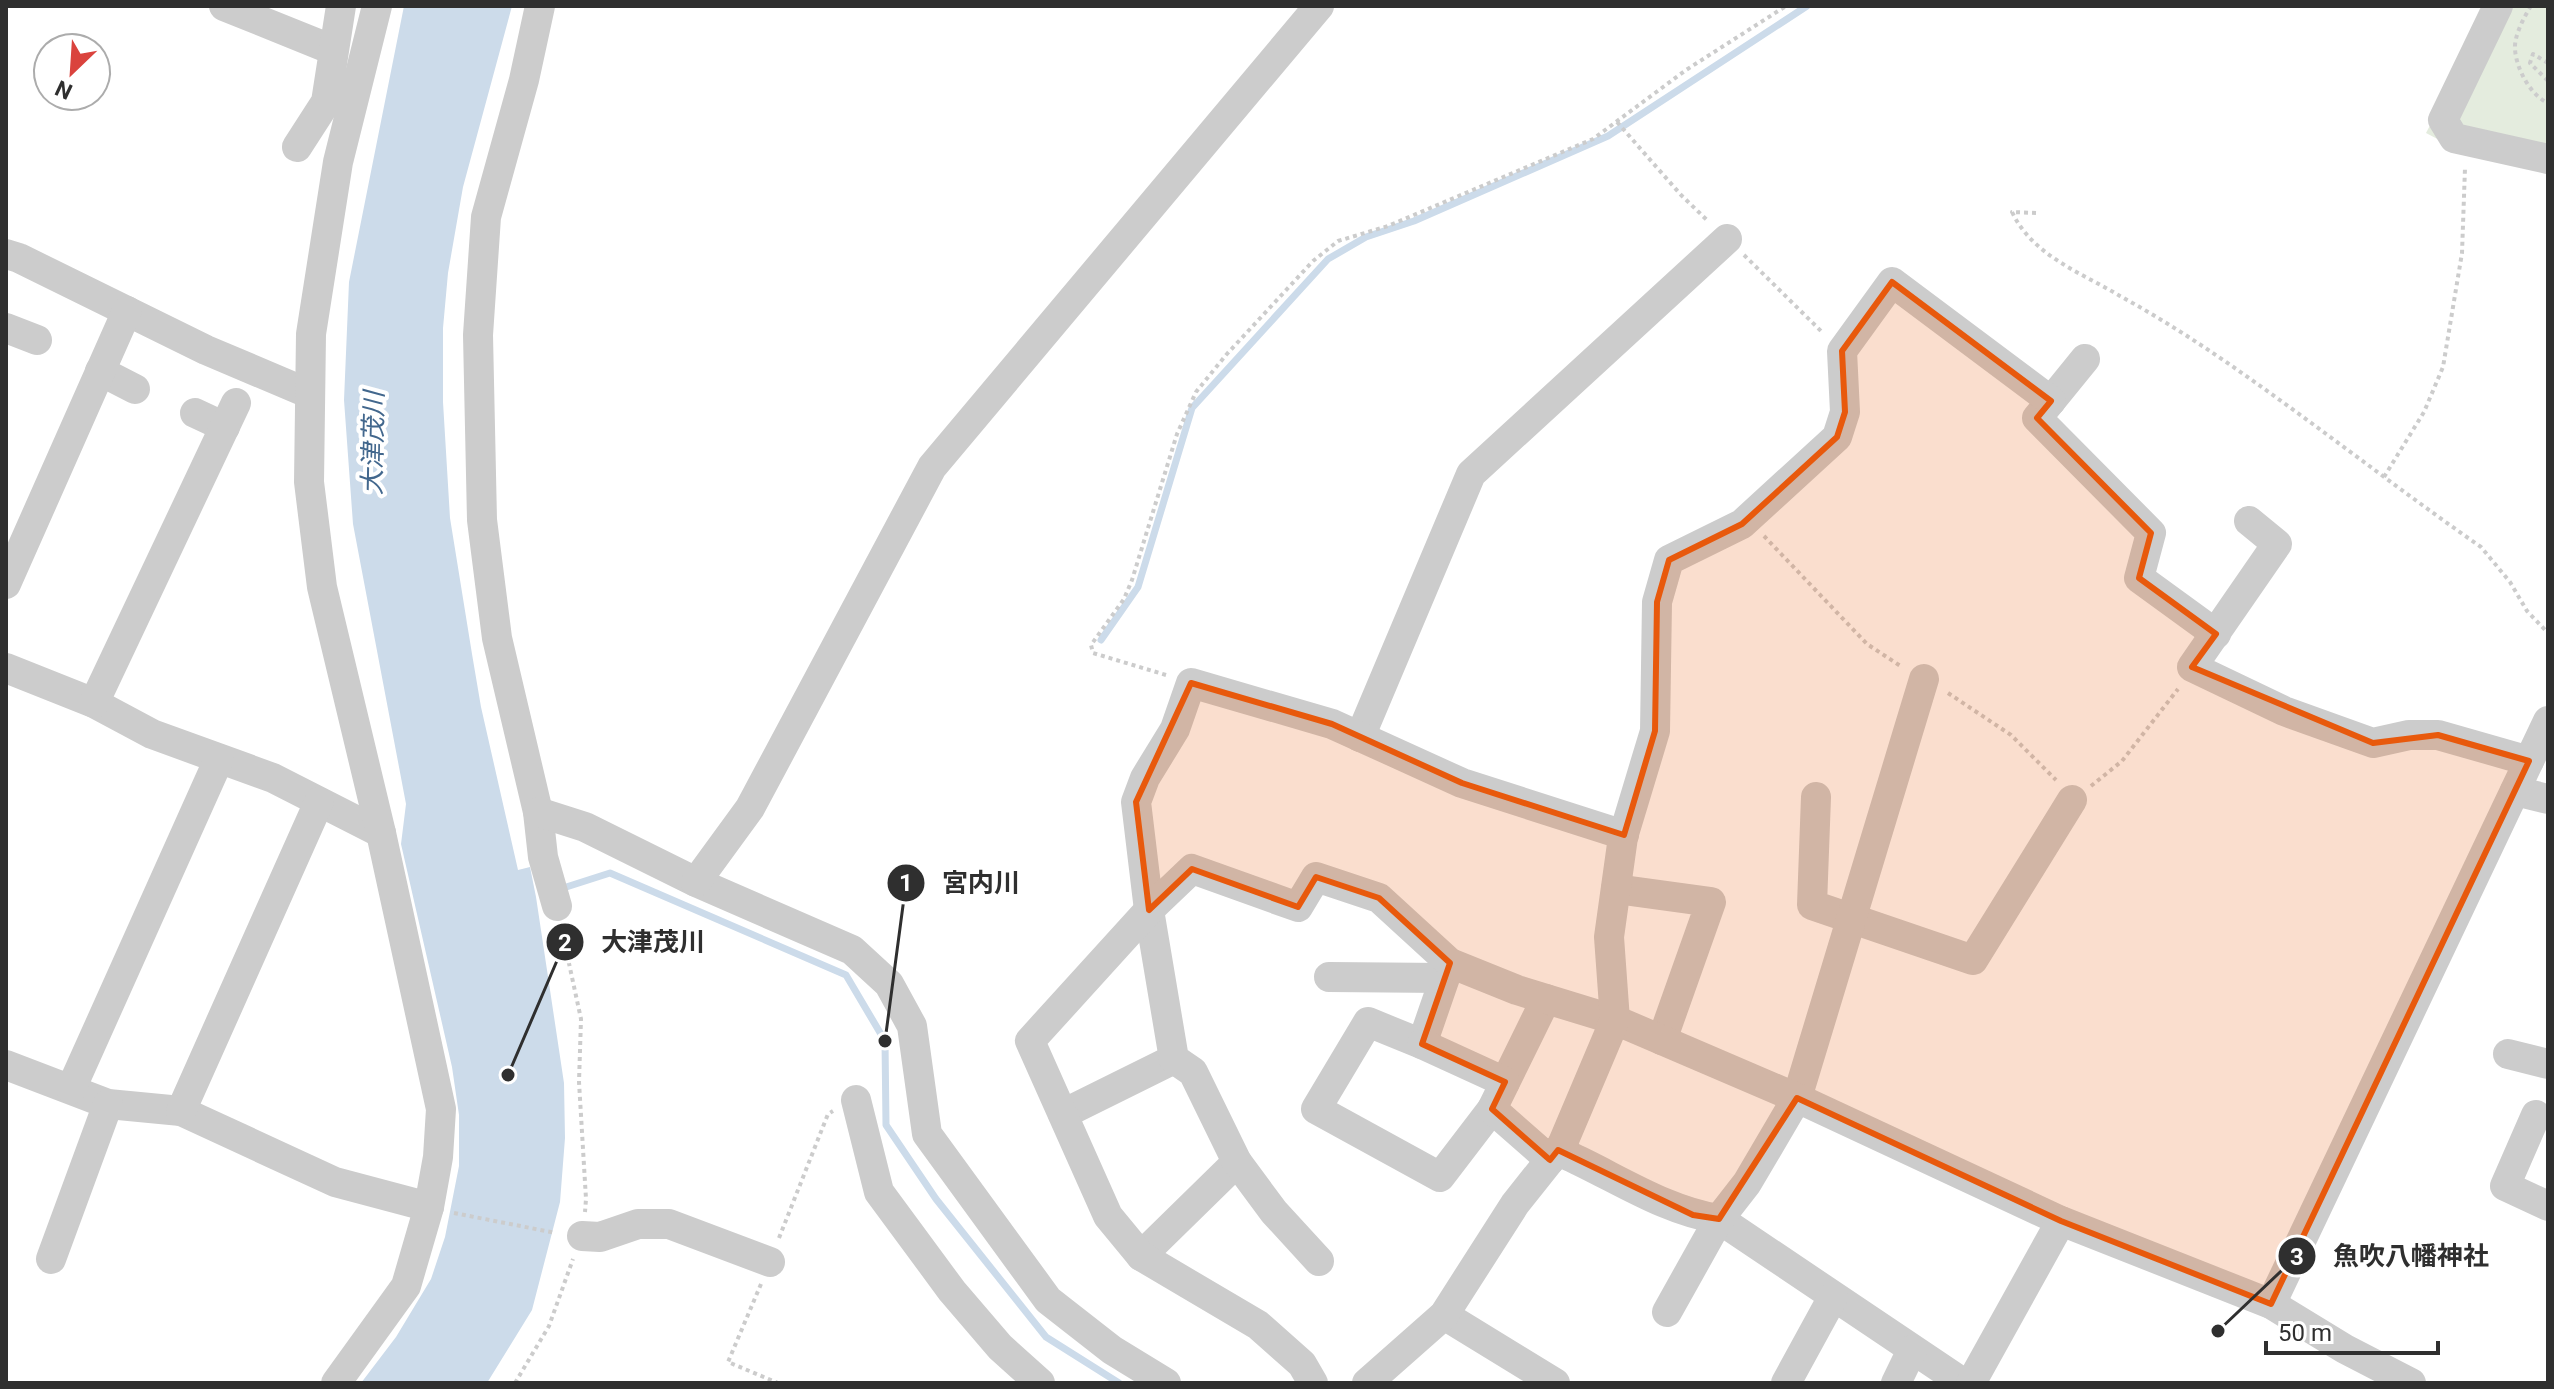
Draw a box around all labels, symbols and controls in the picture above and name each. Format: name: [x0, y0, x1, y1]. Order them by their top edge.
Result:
north arrow: [32, 32, 112, 112]
text: N: [51, 75, 76, 104]
water label: 大津茂川: [357, 388, 389, 495]
callout: 宮内川: [886, 858, 1036, 908]
text: 宮内川: [942, 868, 1020, 898]
text: 1: [899, 869, 913, 897]
callout: 大津茂川: [545, 917, 721, 967]
text: 大津茂川: [601, 927, 705, 957]
text: 2: [558, 929, 572, 957]
callout: 魚吹八幡神社: [2277, 1231, 2505, 1281]
text: 魚吹八幡神社: [2333, 1241, 2489, 1271]
text: 3: [2290, 1243, 2304, 1271]
scale bar: [2266, 1305, 2438, 1355]
text: 50 m: [2278, 1319, 2332, 1347]

